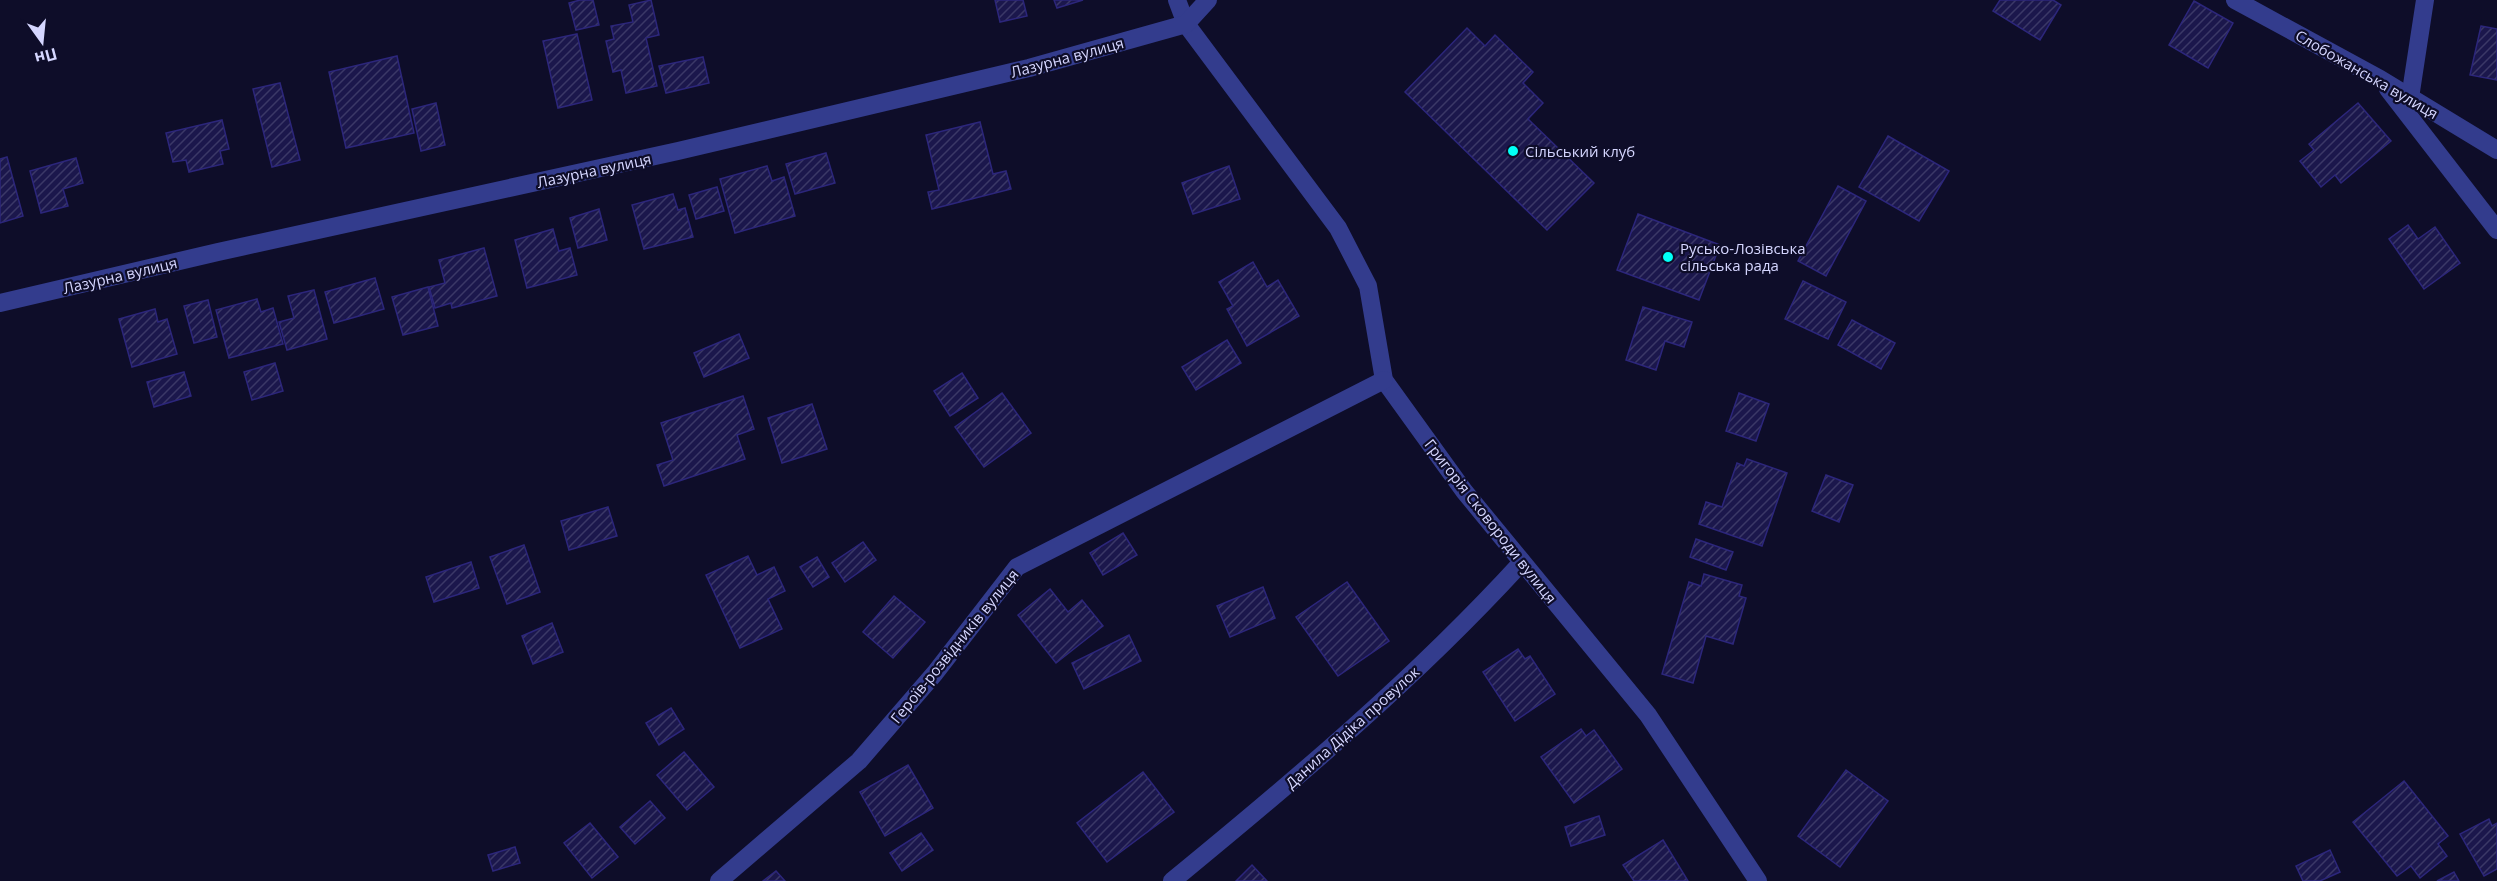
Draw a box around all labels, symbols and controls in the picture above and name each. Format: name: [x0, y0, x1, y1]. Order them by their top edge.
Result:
north arrow: [12, 12, 72, 72]
street label: Слобожанська вулиця: [2292, 25, 2442, 123]
street label: Лазурна вулиця: [1008, 32, 1126, 82]
text: Пн: [32, 43, 60, 70]
place label: Сільський клуб: [1525, 141, 1635, 161]
marker: Сільський клуб: [1506, 144, 1520, 158]
street label: Лазурна вулиця: [535, 148, 653, 192]
place label: Русько-Лозівська сільська рада: [1680, 238, 1806, 275]
marker: Русько-Лозівська сільська рада: [1661, 250, 1675, 264]
street label: Лазурна вулиця: [61, 252, 179, 298]
street label: Григорія Сковороди вулиця: [1421, 435, 1561, 607]
street label: Героїв-розвідників вулиця: [885, 565, 1023, 727]
street label: Данила Дідіка провулок: [1281, 661, 1423, 793]

